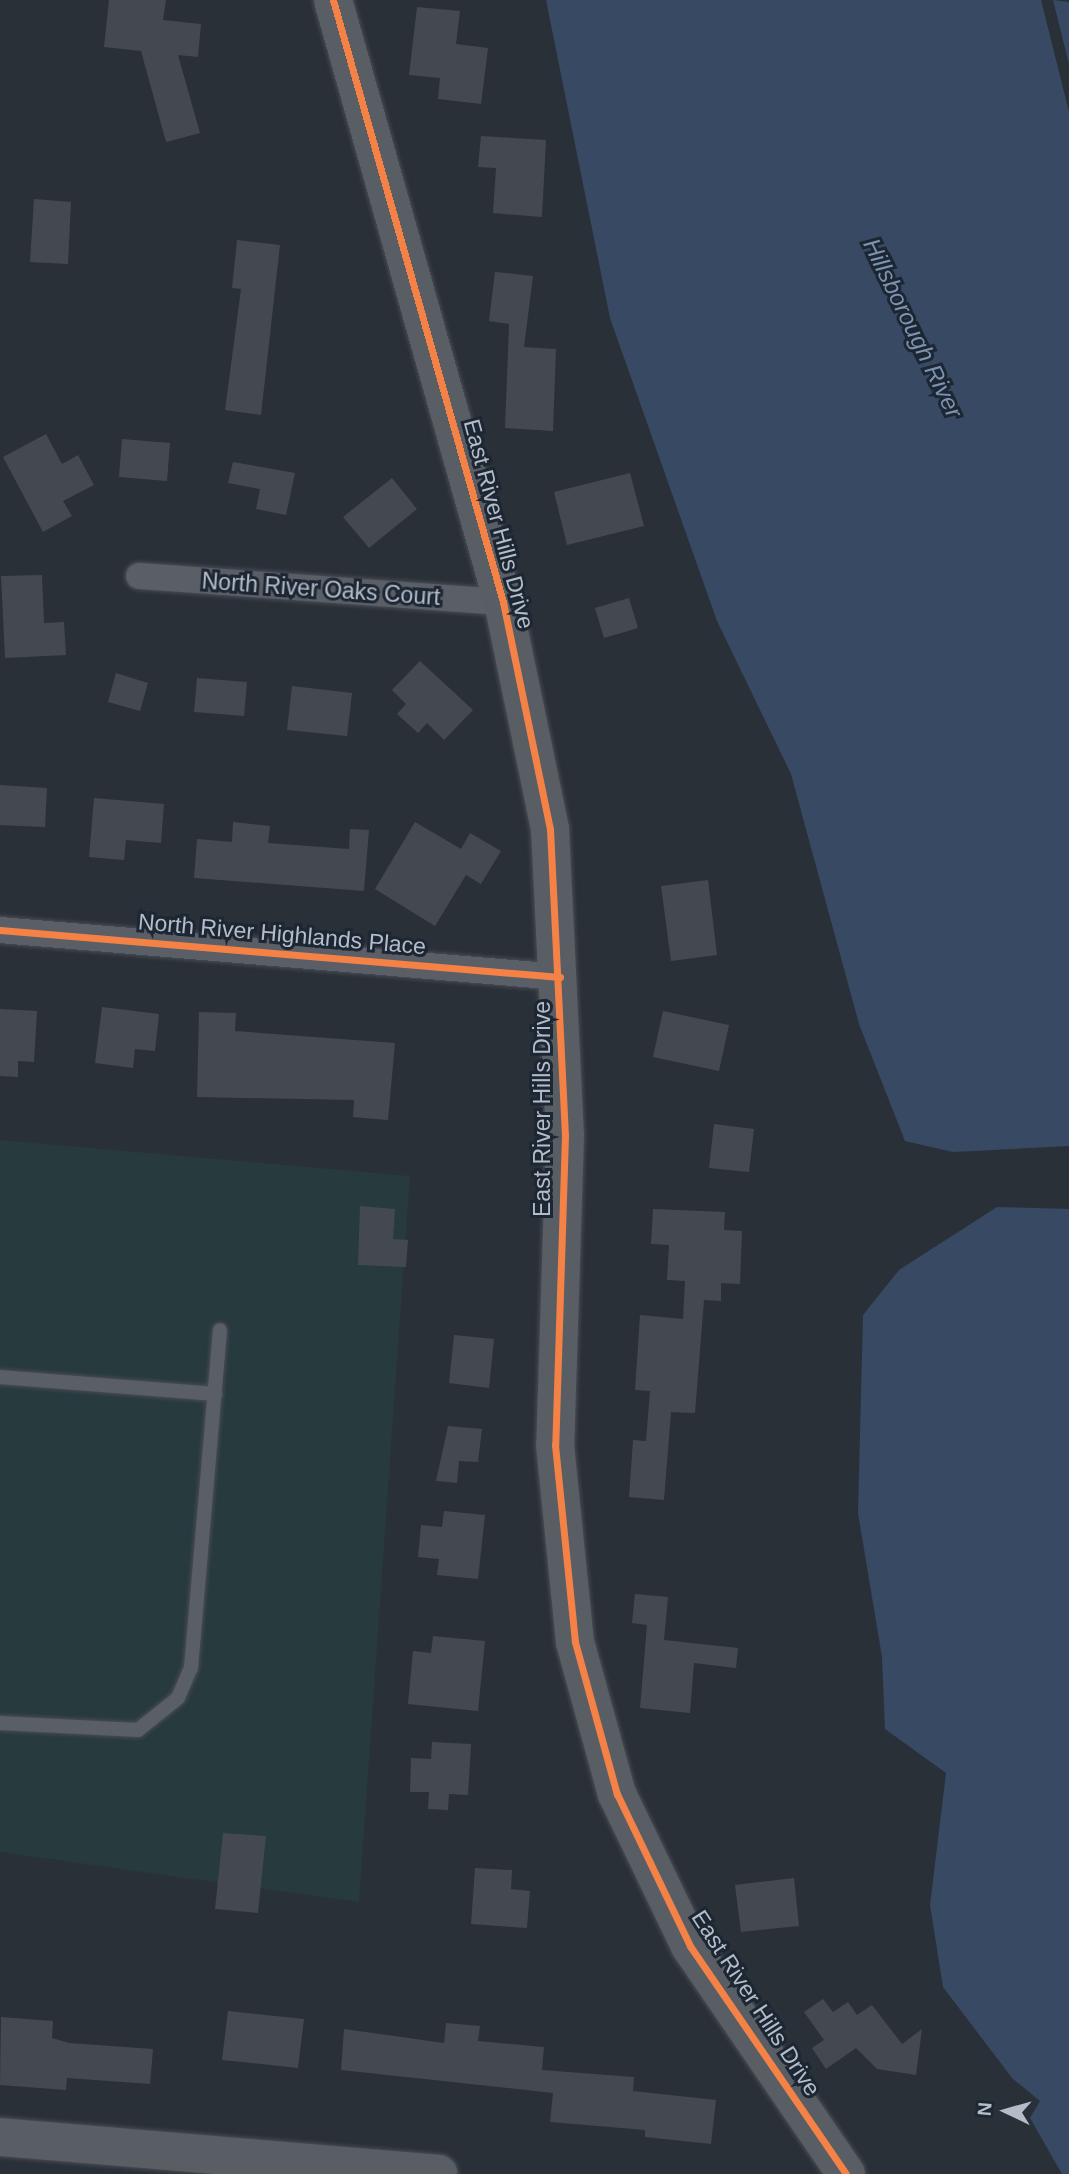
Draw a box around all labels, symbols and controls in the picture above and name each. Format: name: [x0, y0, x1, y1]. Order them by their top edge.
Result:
water label: Hillsborough River: [857, 234, 969, 422]
street label: East River Hills Drive: [458, 416, 540, 632]
street label: North River Oaks Court: [201, 567, 441, 611]
street label: North River Highlands Place: [137, 908, 427, 960]
street label: East River Hills Drive: [528, 1001, 556, 1217]
street label: East River Hills Drive: [686, 1905, 826, 2101]
north arrow: [971, 2076, 1041, 2146]
text: N: [974, 2101, 996, 2117]

